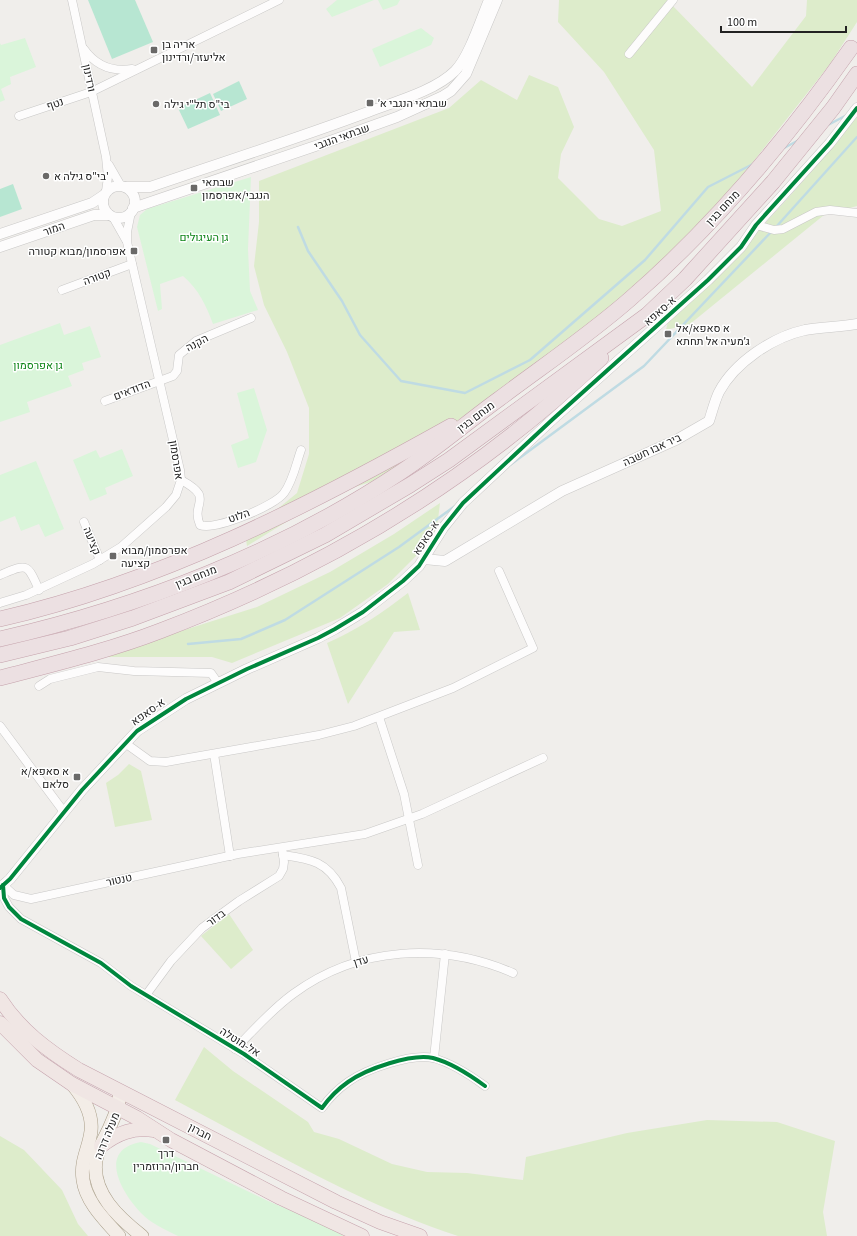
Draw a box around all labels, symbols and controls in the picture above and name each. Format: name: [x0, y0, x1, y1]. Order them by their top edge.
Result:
scale bar: [721, 8, 846, 34]
text: 100 m: [727, 14, 757, 31]
place label: אריה בן אליעזר/ורדינון: [162, 37, 226, 65]
marker: אריה בן אליעזר/ורדינון: [149, 45, 159, 55]
street label: ורדינון: [79, 63, 99, 93]
street label: נטף: [44, 94, 66, 114]
place label: שבתאי הנגבי א׳: [378, 96, 447, 111]
place label: בי"ס תל"י גילה: [164, 97, 230, 112]
marker: שבתאי הנגבי א׳: [365, 98, 375, 108]
marker: בי"ס תל"י גילה: [151, 99, 161, 109]
street label: שבתאי הנגבי: [312, 120, 372, 154]
place label: בי"ס גילה א': [54, 169, 109, 184]
marker: בי"ס גילה א': [41, 171, 51, 181]
place label: שבתאי הנגבי/אפרסמון: [202, 175, 269, 203]
marker: שבתאי הנגבי/אפרסמון: [189, 183, 199, 193]
street label: מנחם בגין: [703, 187, 743, 229]
street label: המור: [41, 218, 67, 240]
park label: גן העיגולים: [179, 230, 229, 245]
place label: אפרסמון/מבוא קטורה: [28, 244, 126, 259]
marker: אפרסמון/מבוא קטורה: [129, 246, 139, 256]
street label: קטורה: [81, 265, 113, 289]
street label: א-סאפא: [641, 293, 679, 329]
place label: א סאפא/אל ג׳מעיה אל תחתא: [676, 321, 750, 349]
marker: א סאפא/אל ג׳מעיה אל תחתא: [663, 329, 673, 339]
street label: הקנה: [183, 331, 211, 355]
park label: גן אפרסמון: [13, 358, 63, 373]
street label: הדודאים: [111, 376, 153, 404]
street label: מנחם בגין: [454, 398, 498, 436]
street label: ביר אבו חשבה: [620, 430, 684, 470]
street label: אפרסמון: [165, 439, 187, 481]
street label: הלוט: [226, 505, 252, 527]
street label: א-סאפא: [409, 518, 443, 558]
street label: קציעה: [80, 525, 104, 557]
place label: אפרסמון/מבוא קציעה: [121, 543, 188, 571]
marker: אפרסמון/מבוא קציעה: [108, 551, 118, 561]
street label: מנחם בגין: [173, 562, 219, 592]
street label: א-סאפא: [128, 695, 168, 729]
place label: א סאפא/א סלאם: [21, 764, 69, 792]
marker: א סאפא/א סלאם: [72, 772, 82, 782]
street label: טנטור: [105, 870, 134, 890]
street label: בדור: [203, 906, 229, 930]
street label: עדן: [352, 952, 370, 970]
street label: אל-מוטלה: [217, 1024, 263, 1060]
street label: מעלה דרגה: [91, 1110, 123, 1162]
street label: חברון: [186, 1120, 214, 1144]
marker: דרך חברון/הרוזמרין: [161, 1135, 171, 1145]
place label: דרך חברון/הרוזמרין: [133, 1146, 199, 1174]

